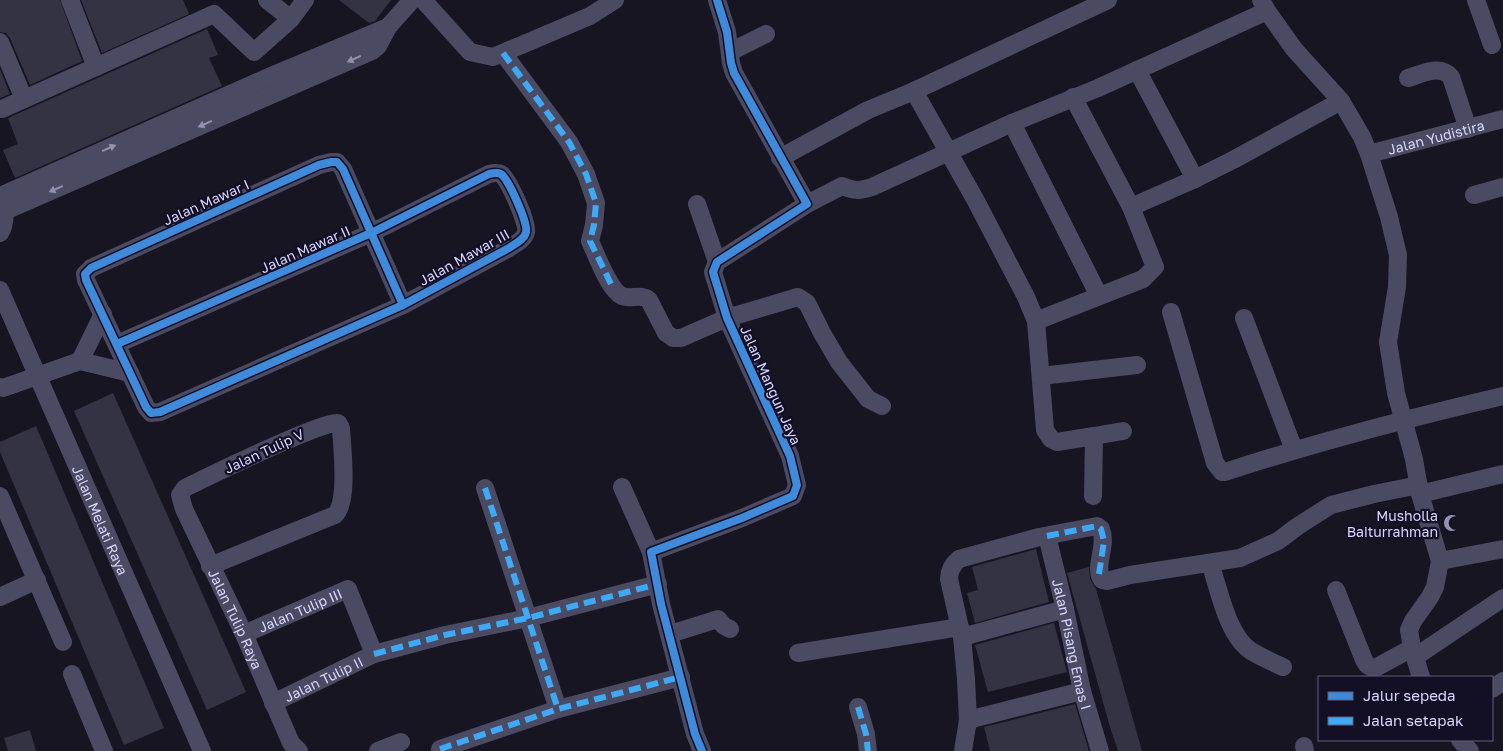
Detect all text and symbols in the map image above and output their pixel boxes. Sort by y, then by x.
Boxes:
one-way arrow [347,55,361,63]
street label: Jalan Yudistira [1386,116,1486,157]
one-way arrow [198,120,212,128]
one-way arrow [102,143,116,151]
street label: Jalan Mawar I [160,175,252,229]
one-way arrow [49,185,63,193]
street label: Jalan Mawar II [257,222,353,276]
street label: Jalan Mawar III [416,225,512,289]
street label: Jalan Mangun Jaya [737,323,805,447]
street label: Jalan Tulip V [222,425,307,477]
street label: Jalan Melati Raya [69,462,132,577]
place label: Musholla Baiturrahman [1347,507,1438,540]
mosque icon: Musholla Baiturrahman [1442,513,1462,533]
street label: Jalan Tulip Raya [205,566,267,672]
street label: Jalan Pisang Emas I [1049,577,1096,711]
street label: Jalan Tulip III [255,584,345,635]
street label: Jalan Tulip II [281,652,365,705]
legend [1318,676,1493,741]
text: Jalur sepeda [1363,686,1456,704]
text: Jalan setapak [1363,711,1464,729]

